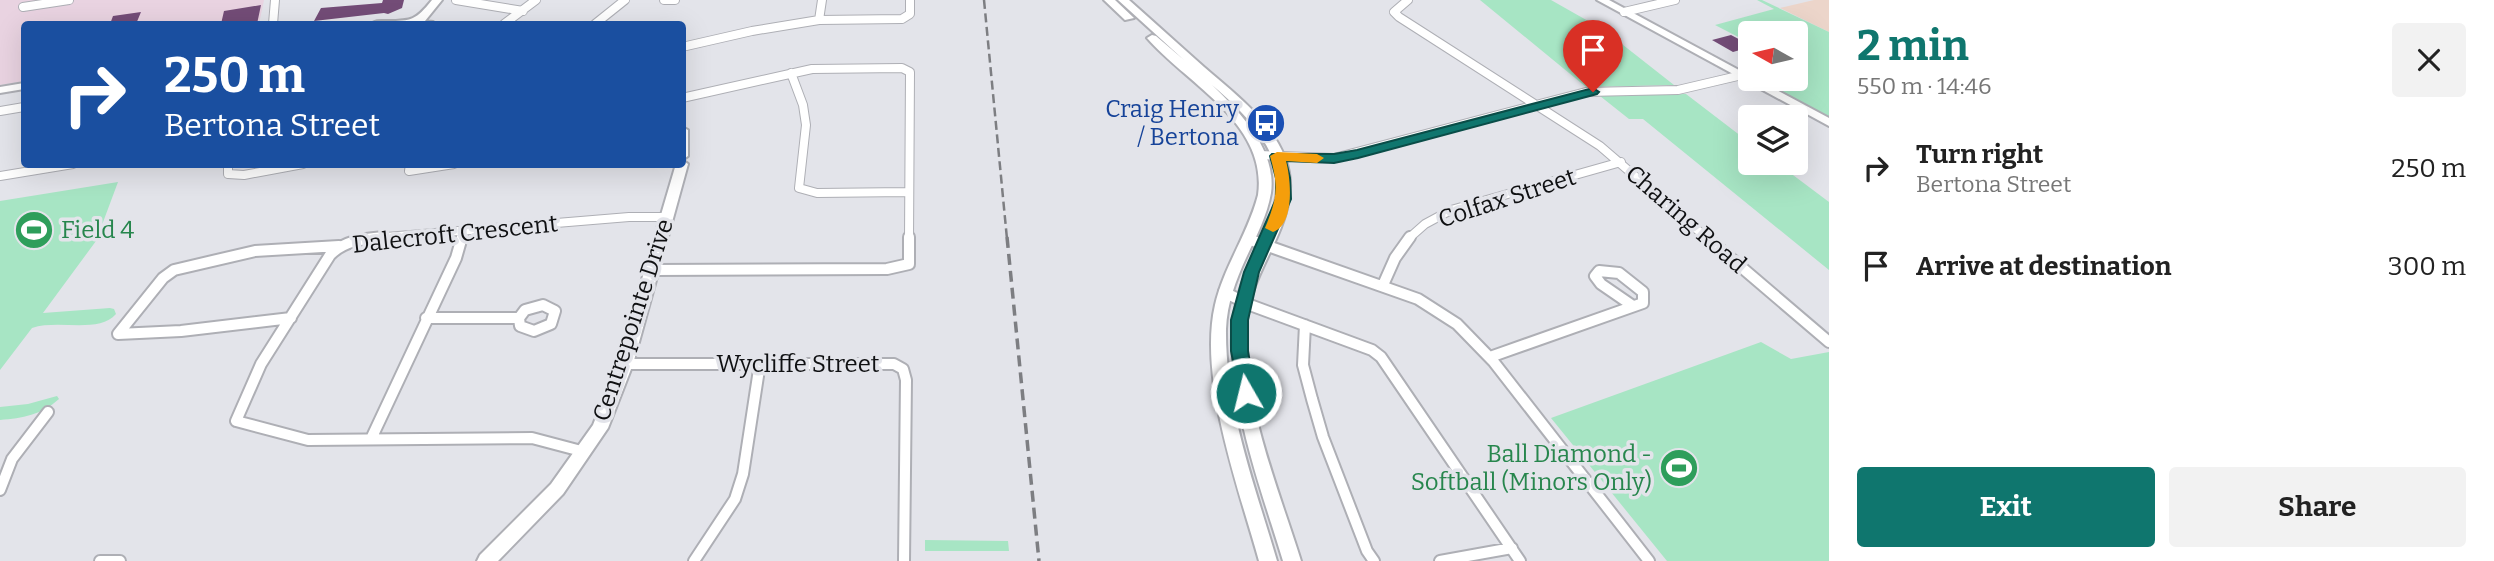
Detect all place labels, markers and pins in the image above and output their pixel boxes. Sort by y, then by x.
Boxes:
pin [1563,20,1623,92]
place label: Craig Henry / Bertona [1105,95,1239,151]
bus stop icon: Craig Henry / Bertona [1245,102,1287,144]
sports icon: Field 4 [13,209,55,251]
place label: Field 4 [61,216,134,244]
place label: Ball Diamond - Softball (Minors Only) [1411,440,1652,496]
sports icon: Ball Diamond - Softball (Minors Only) [1658,447,1700,489]

